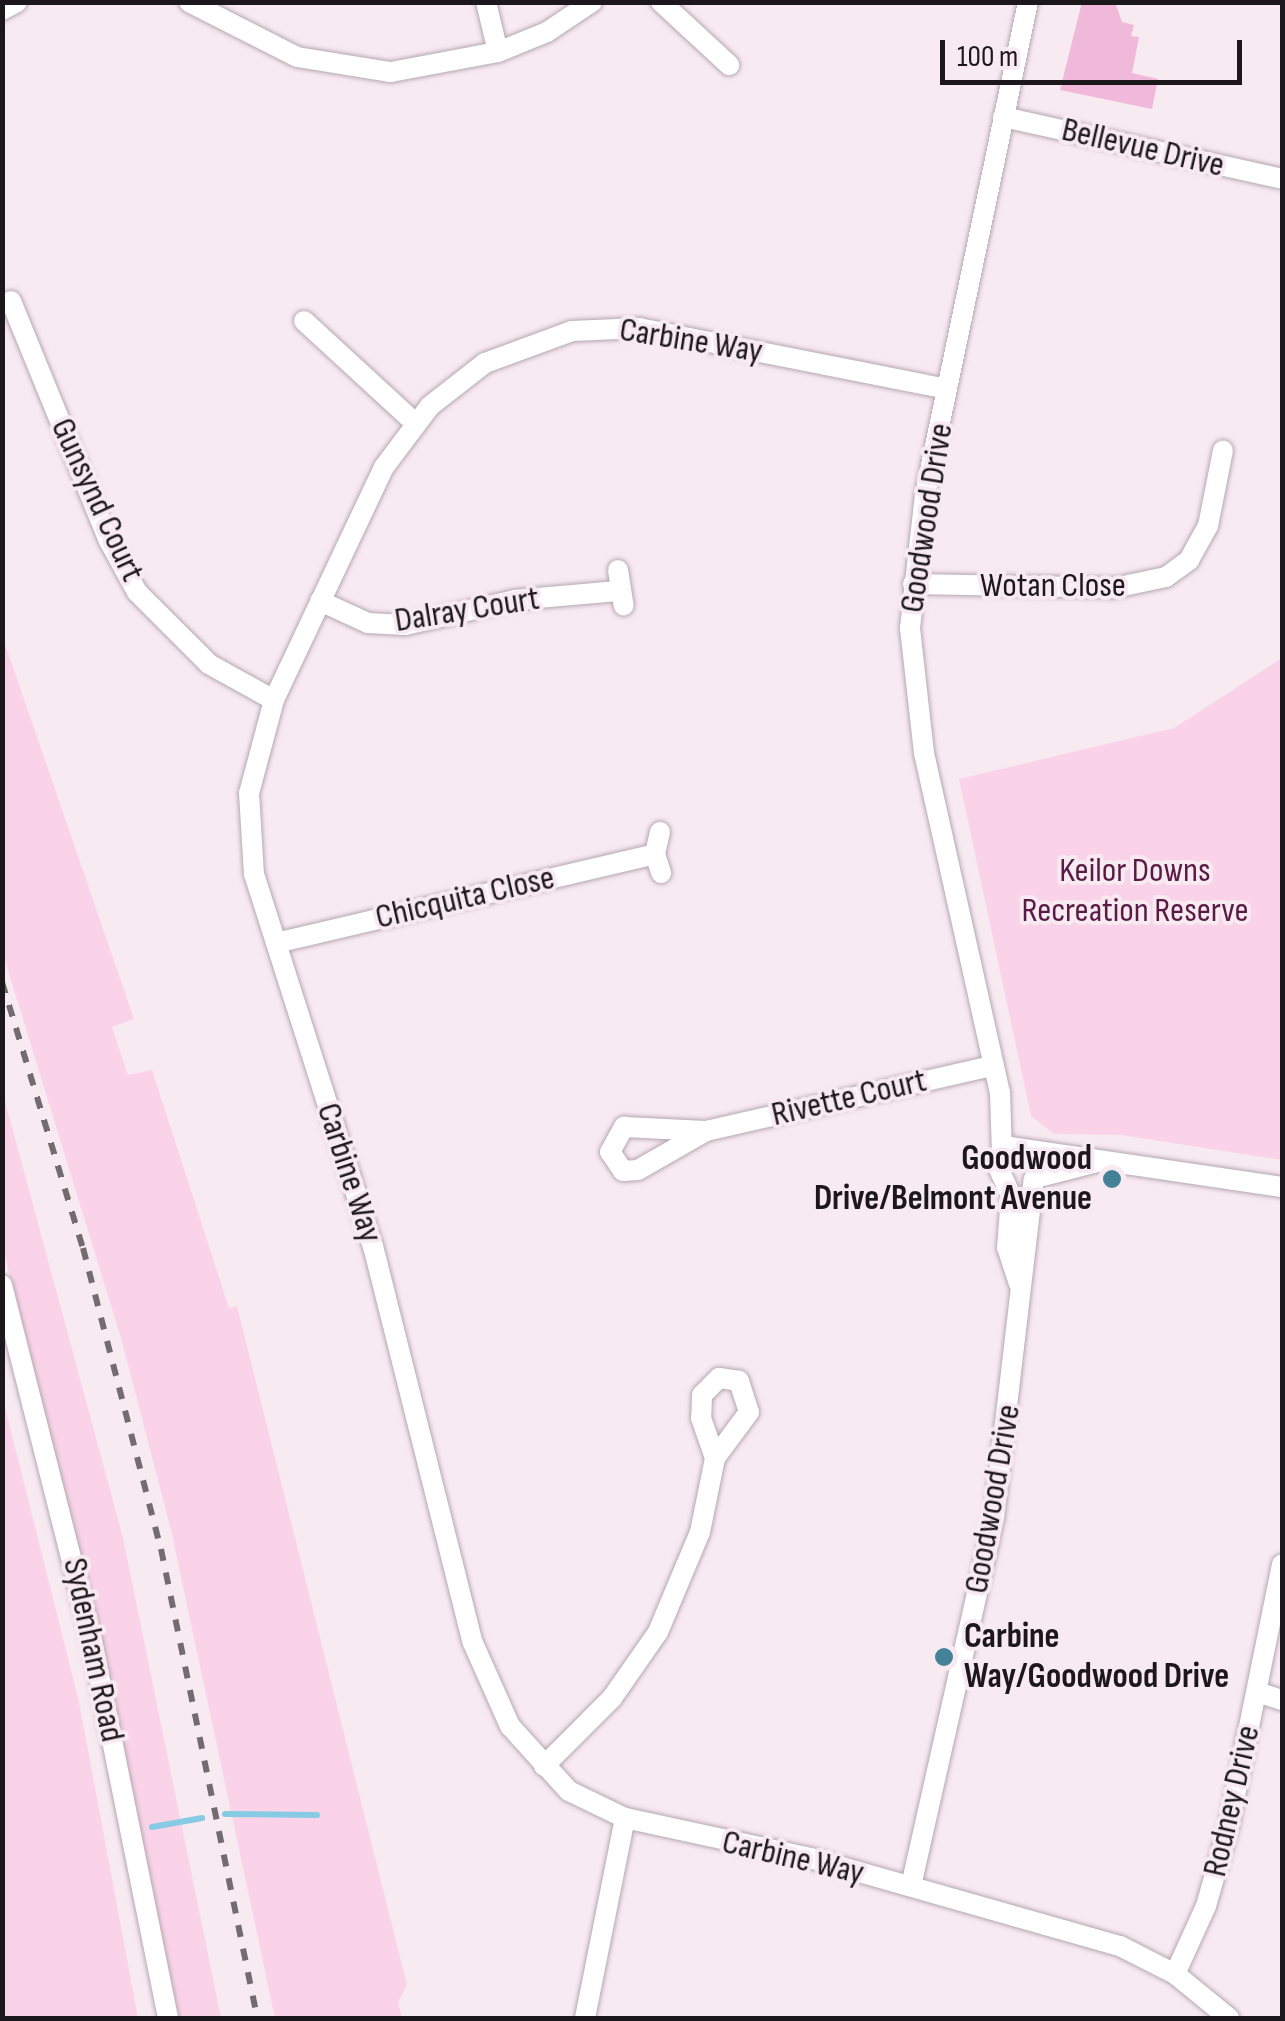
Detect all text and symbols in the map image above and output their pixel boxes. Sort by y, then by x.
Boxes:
scale bar [945,20,1248,82]
text: 100 m [957,39,1018,75]
street label: Bellevue Drive [1058,109,1228,187]
street label: Carbine Way [617,309,765,373]
street label: Gunsynd Court [41,412,153,588]
street label: Goodwood Drive [891,420,963,616]
street label: Wotan Close [980,565,1126,607]
street label: Dalray Court [392,578,542,642]
park label: Keilor Downs Recreation Reserve [1022,850,1248,932]
street label: Chicquita Close [372,857,558,939]
street label: Rivette Court [768,1060,930,1136]
street label: Carbine Way [307,1098,391,1248]
place label: Goodwood Drive/Belmont Avenue [814,1138,1092,1220]
marker: Goodwood Drive/Belmont Avenue [1101,1168,1123,1190]
street label: Goodwood Drive [956,1401,1030,1597]
street label: Sydenham Road [53,1554,133,1746]
place label: Carbine Way/Goodwood Drive [964,1616,1229,1698]
marker: Carbine Way/Goodwood Drive [933,1646,955,1668]
street label: Rodney Drive [1194,1721,1270,1881]
street label: Carbine Way [718,1821,868,1895]

